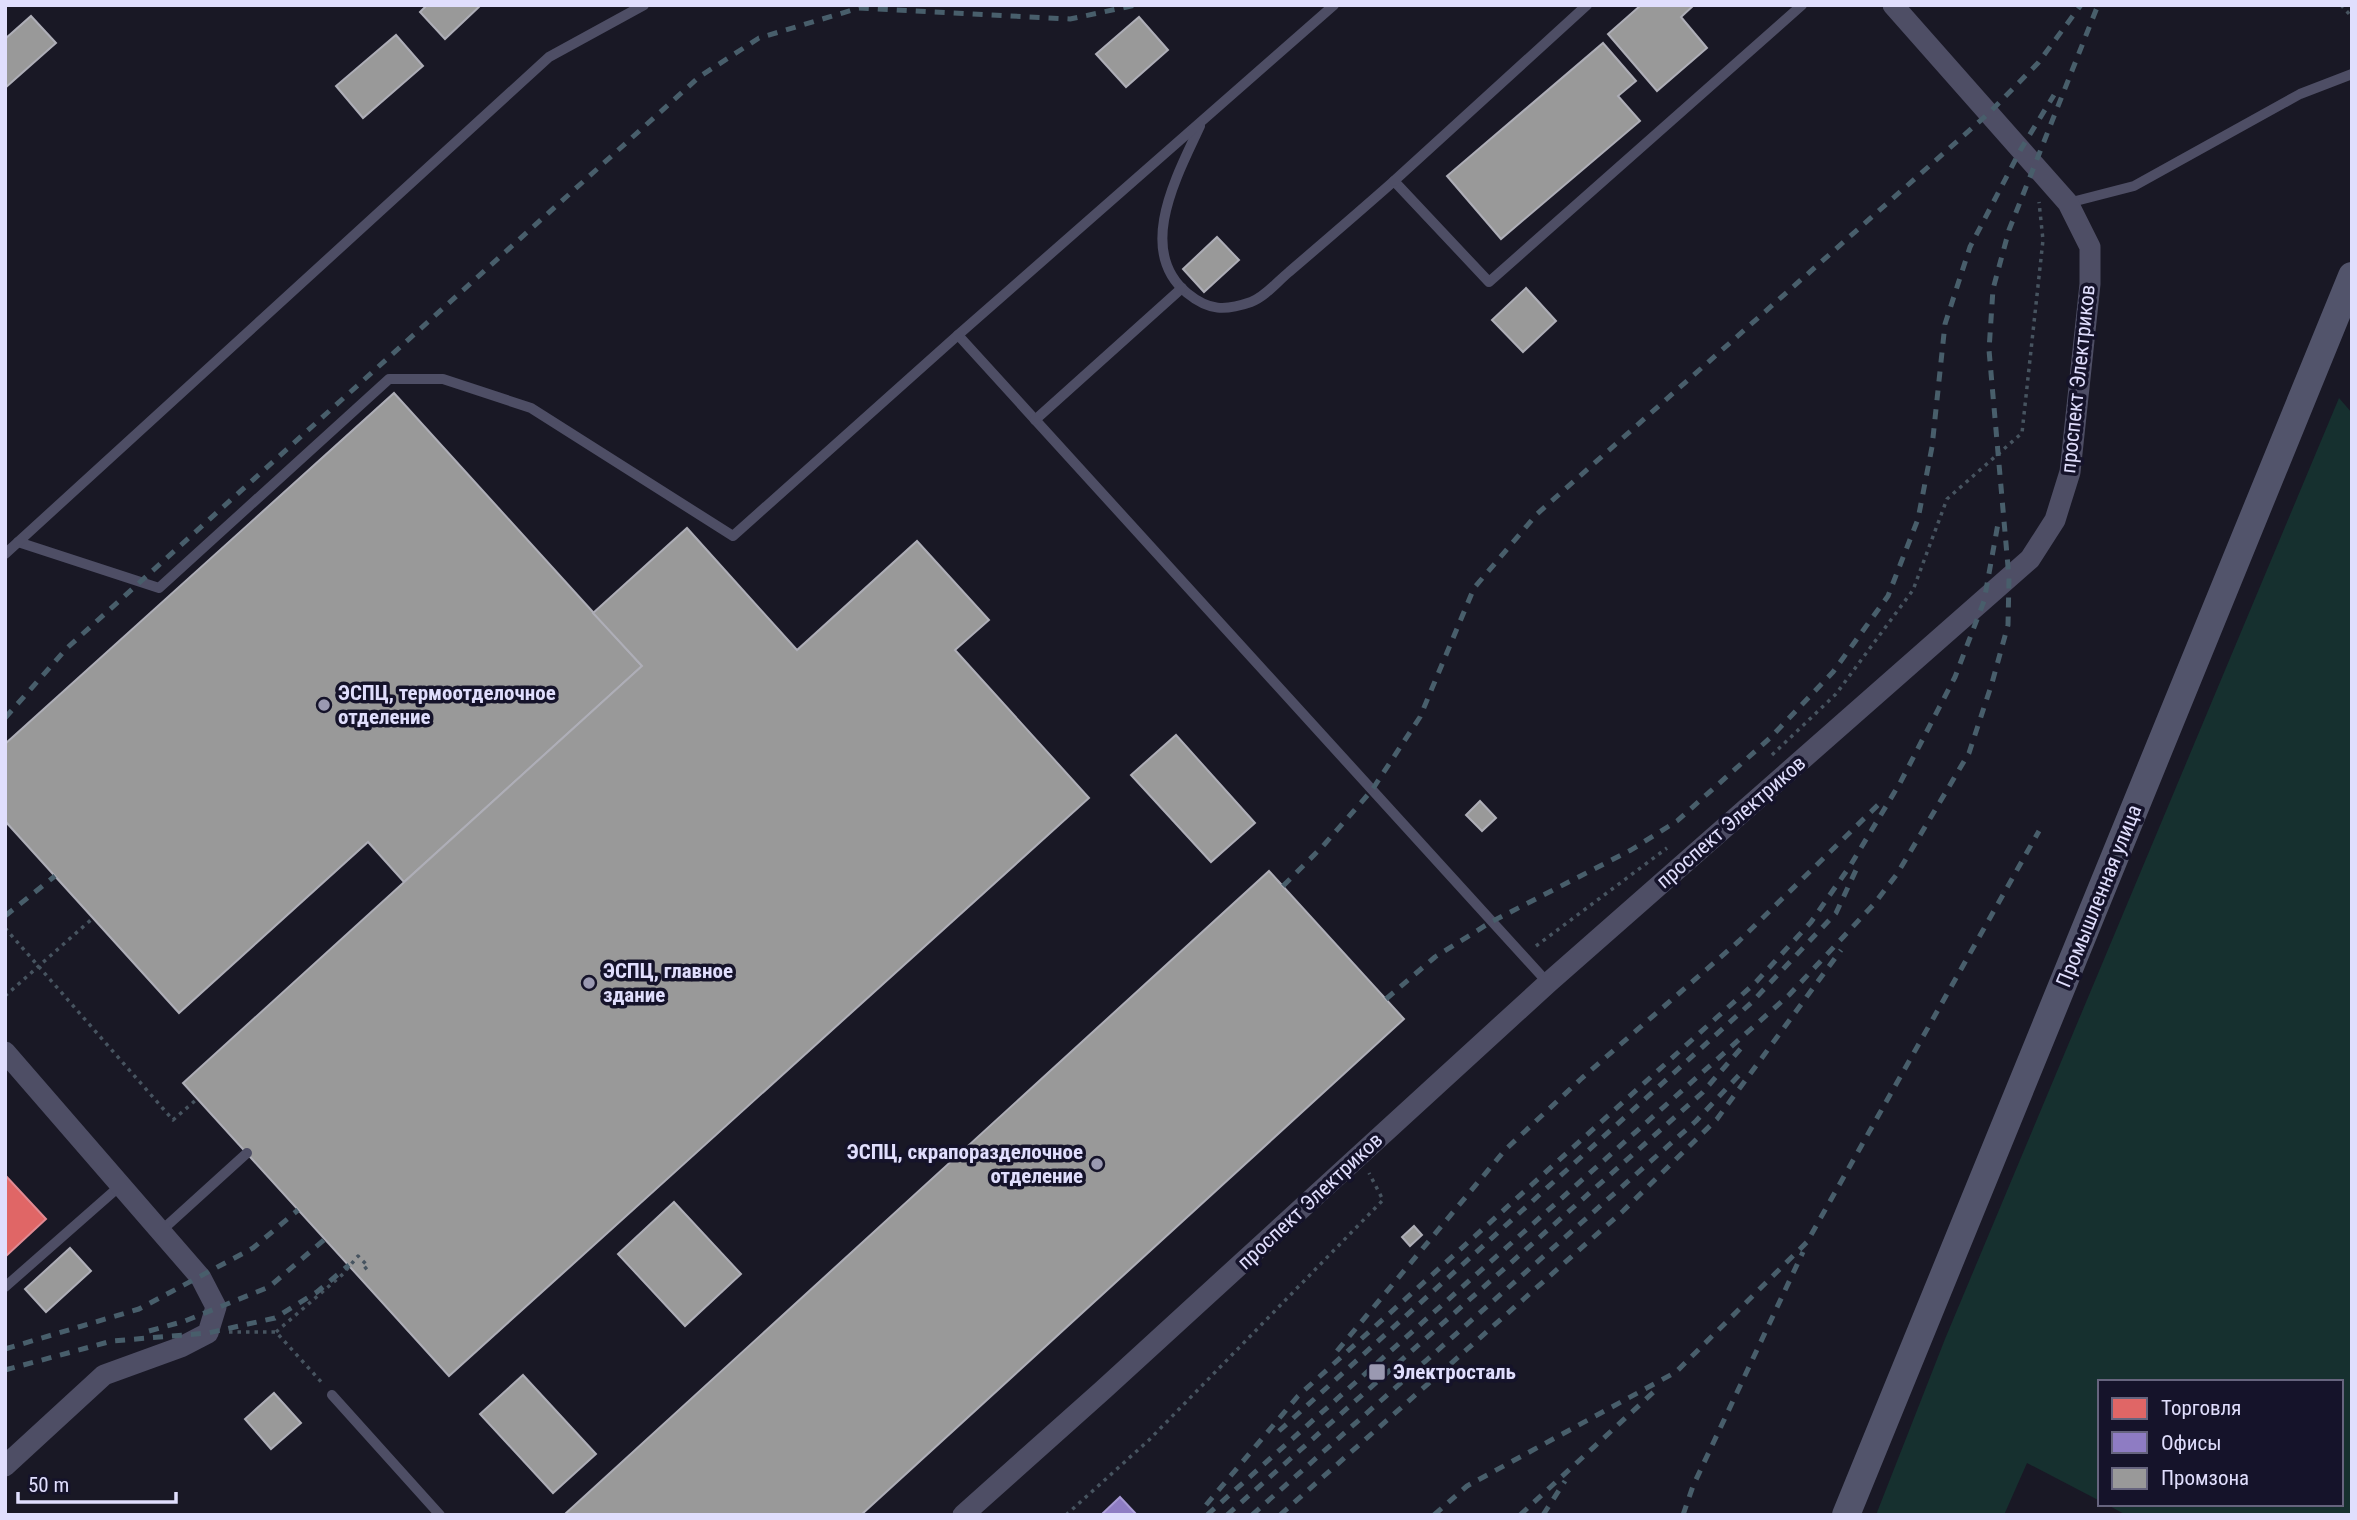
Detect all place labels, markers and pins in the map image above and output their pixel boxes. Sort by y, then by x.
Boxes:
place label: ЭСПЦ, термоотделочное отделение [338,681,556,729]
marker: ЭСПЦ, термоотделочное отделение [316,697,332,713]
place label: ЭСПЦ, главное здание [603,959,733,1007]
marker: ЭСПЦ, главное здание [581,975,597,991]
place label: ЭСПЦ, скрапоразделочное отделение [847,1140,1083,1188]
marker: ЭСПЦ, скрапоразделочное отделение [1089,1156,1105,1172]
place label: Электросталь [1393,1360,1516,1384]
marker: Электросталь [1367,1362,1387,1382]

